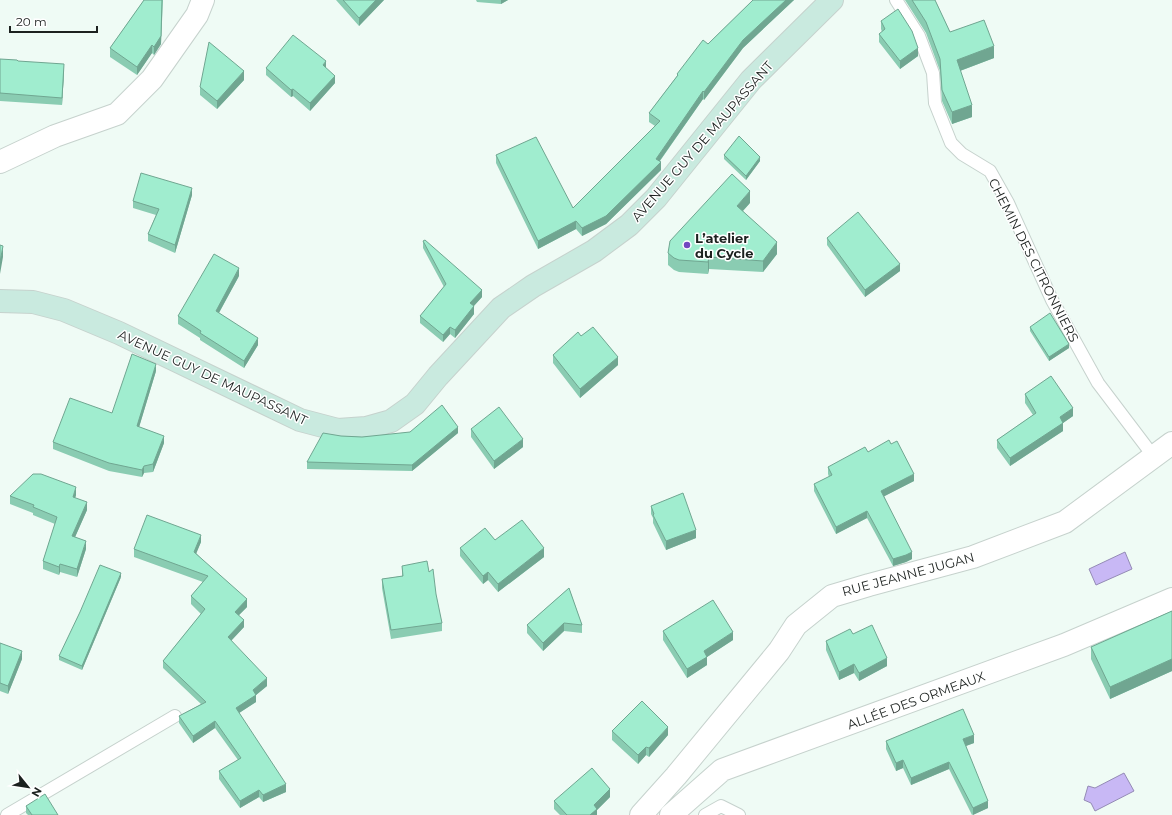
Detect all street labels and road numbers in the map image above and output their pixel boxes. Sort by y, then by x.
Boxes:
street label: AVENUE GUY DE MAUPASSANT [628,57,776,225]
street label: CHEMIN DES CITRONNIERS [986,175,1082,345]
street label: AVENUE GUY DE MAUPASSANT [116,326,311,428]
street label: RUE JEANNE JUGAN [840,549,976,599]
street label: ALLÉE DES ORMEAUX [845,667,988,732]

